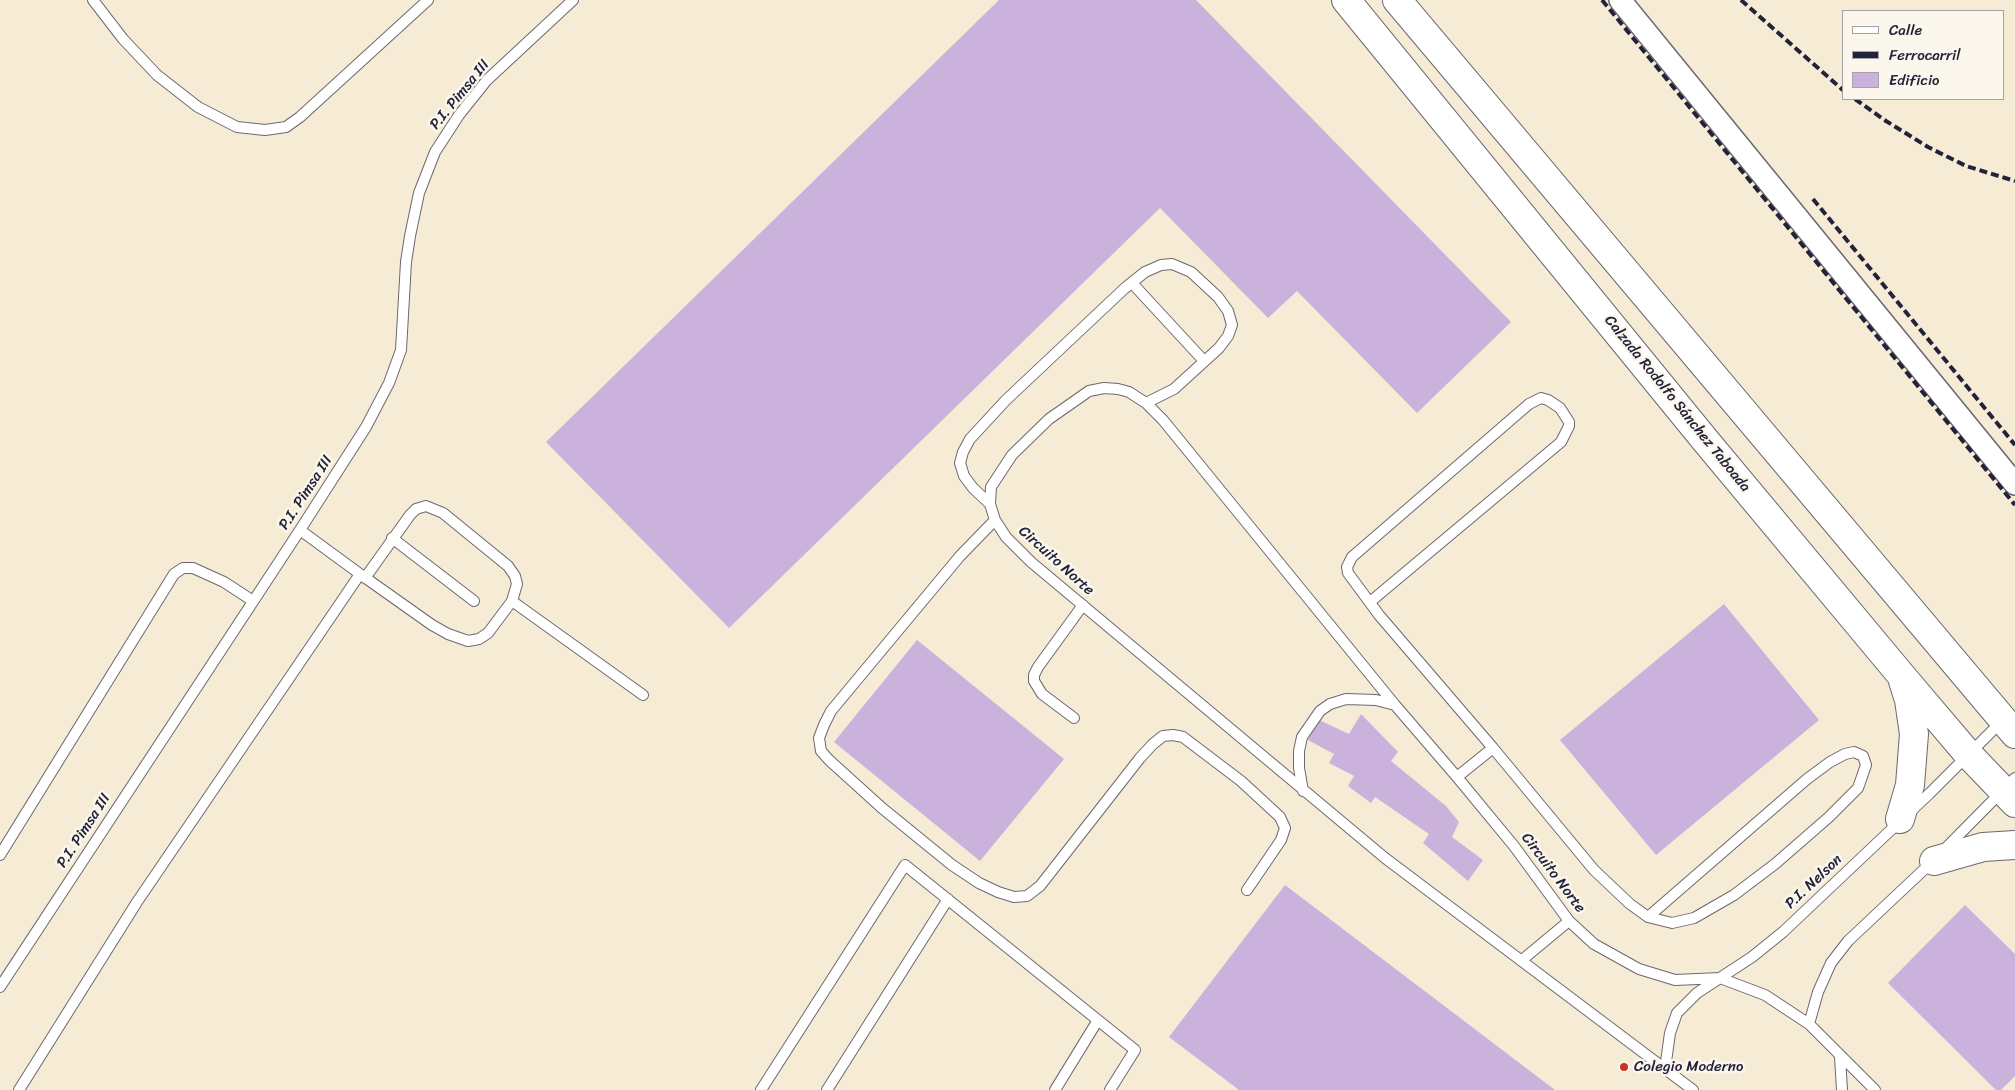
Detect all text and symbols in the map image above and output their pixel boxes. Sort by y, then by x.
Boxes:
legend [1842,10,2005,100]
text: Calle [1889,17,1922,43]
text: Ferrocarril [1889,42,1961,68]
street label: P.I. Pimsa III [426,56,494,134]
text: Edificio [1889,67,1940,93]
street label: Calzada Rodolfo Sánchez Taboada [1600,312,1754,496]
street label: P.I. Pimsa III [275,453,337,533]
street label: Circuito Norte [1015,522,1097,600]
street label: P.I. Pimsa III [53,791,115,871]
street label: Circuito Norte [1517,830,1589,916]
street label: P.I. Nelson [1782,851,1846,913]
place label: Colegio Moderno [1634,1058,1743,1076]
marker: Colegio Moderno [1618,1061,1630,1073]

